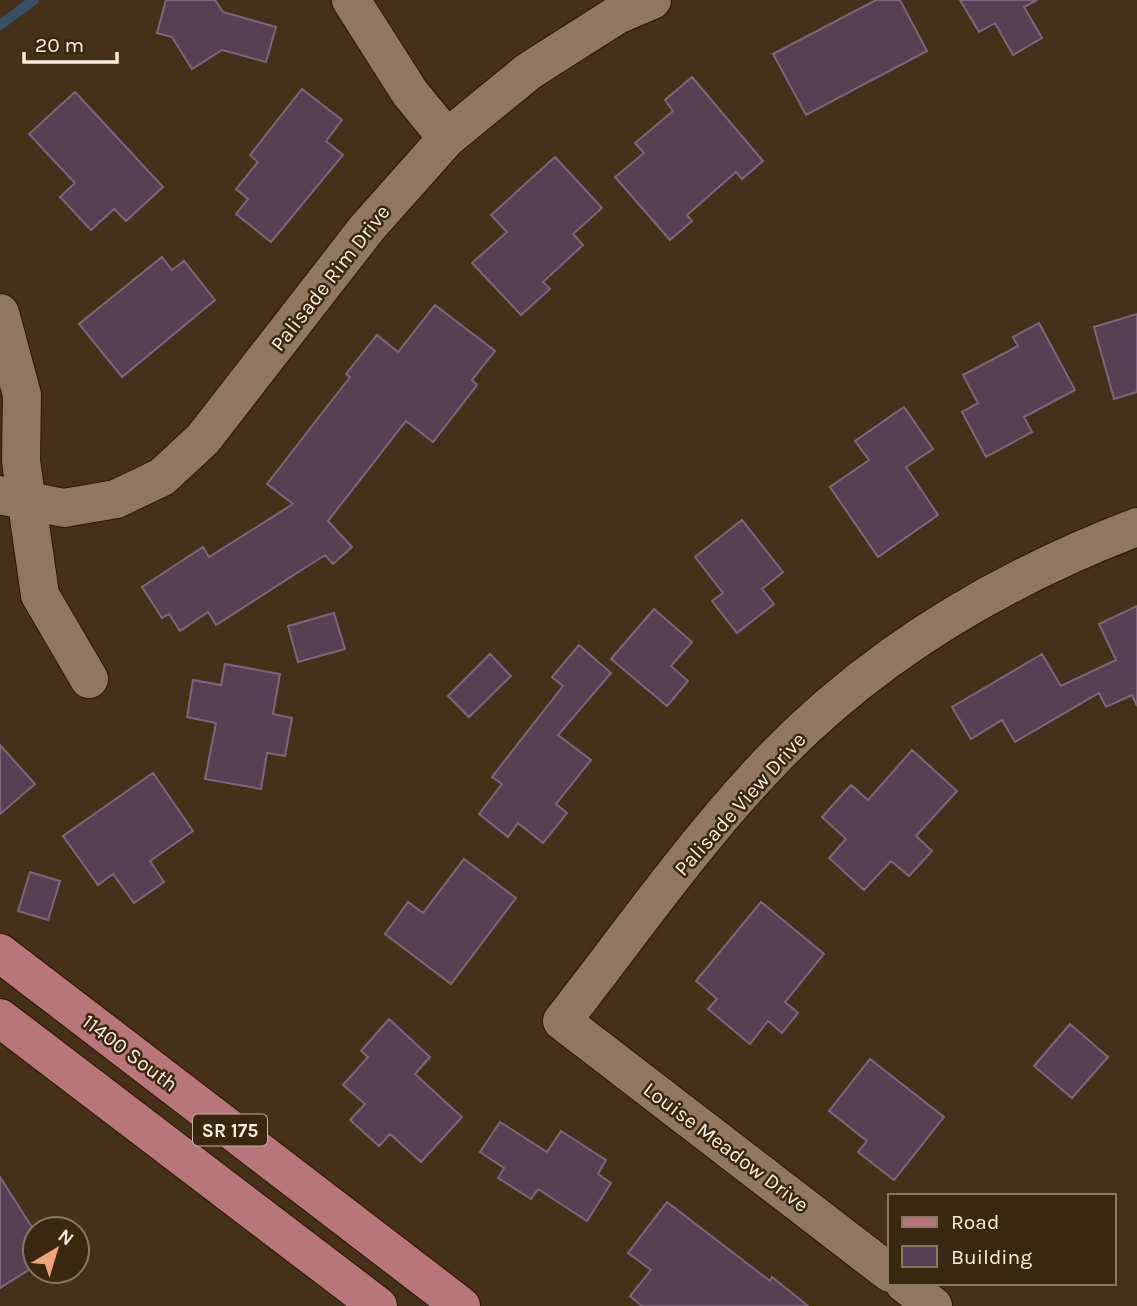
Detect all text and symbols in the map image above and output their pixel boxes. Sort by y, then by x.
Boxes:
scale bar [24,21,117,65]
text: 20 m [35,33,84,57]
street label: Palisade Rim Drive [265,200,395,356]
street label: Palisade View Drive [669,728,811,880]
street label: 11400 South [78,1009,182,1097]
street label: Louise Meadow Drive [639,1077,813,1217]
road number: SR 175 [193,1114,267,1146]
legend [888,1194,1116,1285]
text: Road [951,1210,999,1234]
north arrow [21,1215,91,1285]
text: N [54,1225,78,1250]
text: Building [951,1245,1032,1269]

